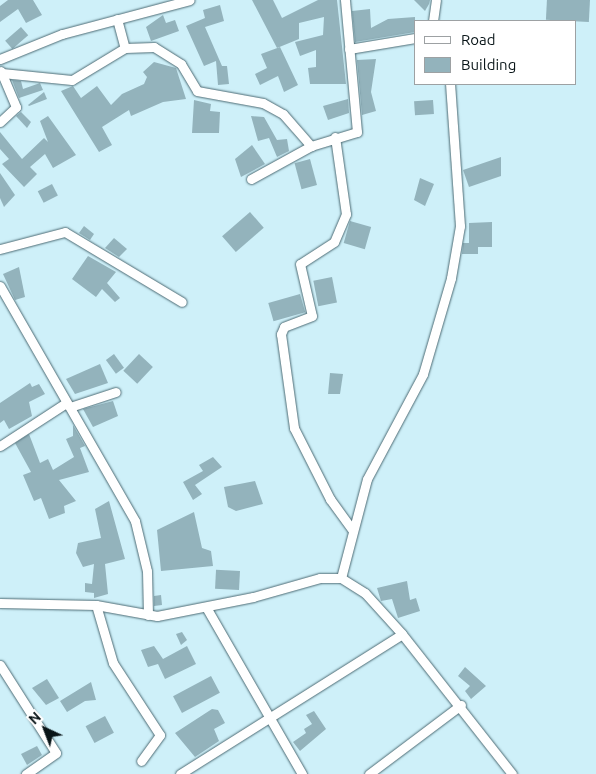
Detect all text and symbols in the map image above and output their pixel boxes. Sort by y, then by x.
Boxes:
legend [414,20,576,85]
text: Road [461,31,496,48]
text: Building [461,56,516,73]
north arrow [20,704,70,754]
text: N [25,709,44,727]

